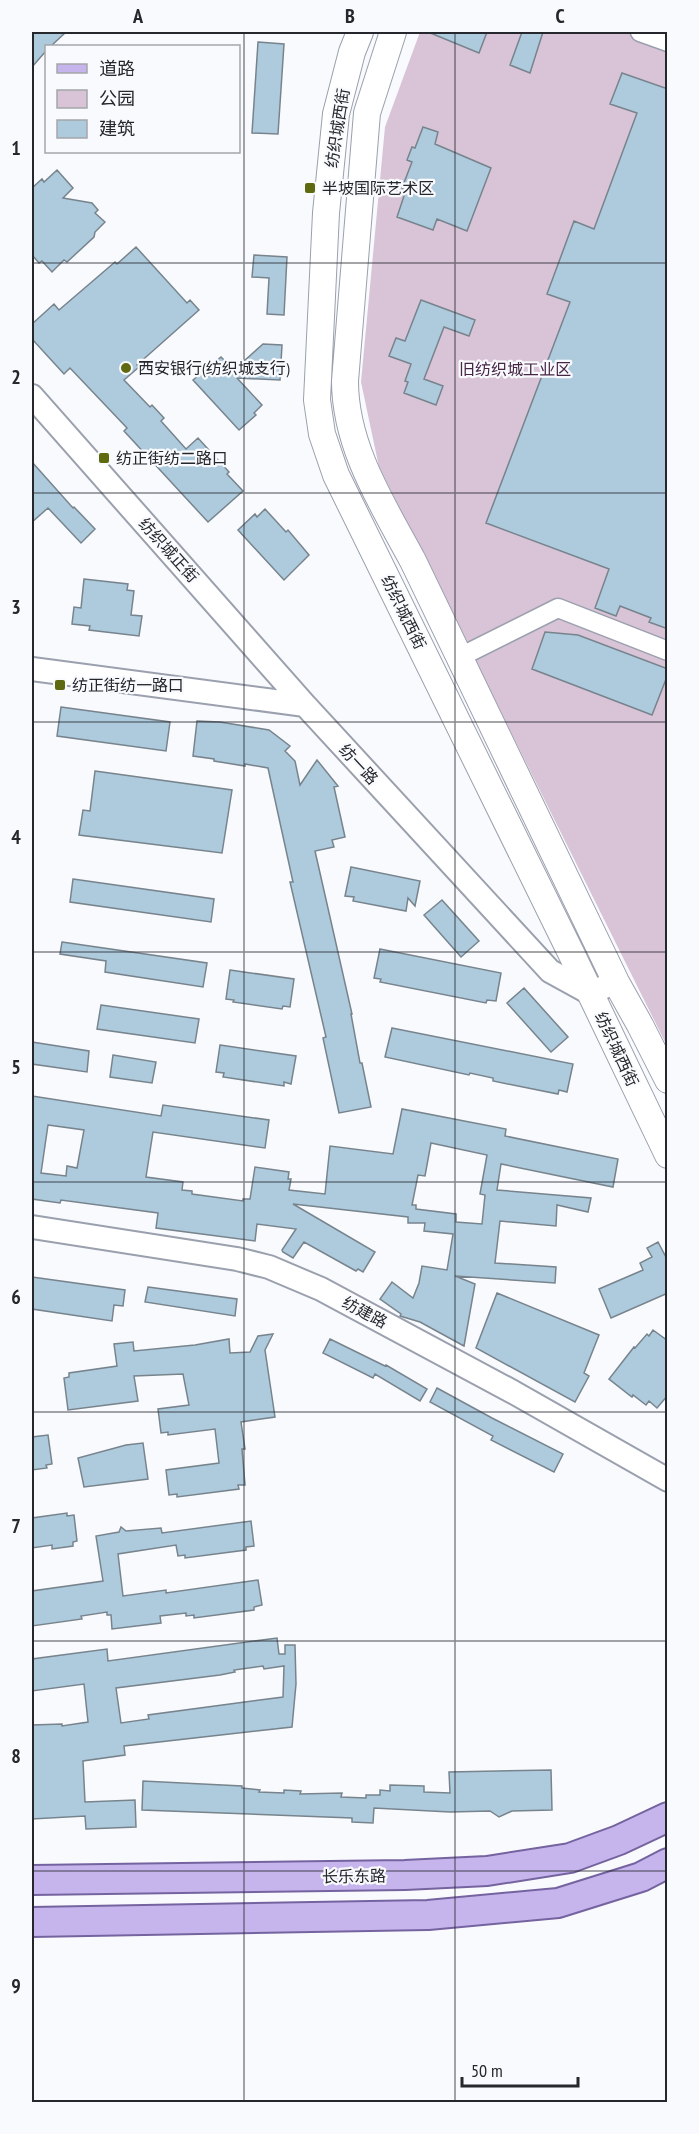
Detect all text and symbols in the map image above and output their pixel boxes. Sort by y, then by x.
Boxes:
text: A [132,3,144,29]
text: B [345,3,355,29]
text: C [555,3,565,29]
legend [45,45,240,153]
text: 道路 [99,57,135,80]
text: 公园 [99,87,135,110]
street label: 纺织城西街 [321,87,353,169]
text: 建筑 [99,117,135,140]
text: 1 [11,135,21,161]
place label: 半坡国际艺术区 [322,178,434,198]
marker: 半坡国际艺术区 [303,181,317,195]
place label: 西安银行(纺织城支行) [138,358,290,378]
park label: 旧纺织城工业区 [459,359,571,379]
marker: 西安银行(纺织城支行) [119,361,133,375]
text: 2 [11,364,21,390]
place label: 纺正街纺二路口 [116,448,228,468]
marker: 纺正街纺二路口 [97,451,111,465]
street label: 纺织城正街 [135,514,203,586]
street label: 纺织城西街 [377,572,431,652]
text: 3 [11,594,21,620]
place label: 纺正街纺一路口 [72,675,184,695]
marker: 纺正街纺一路口 [53,678,67,692]
street label: 纺一路 [335,740,383,788]
text: 4 [11,824,21,850]
street label: 纺织城西街 [591,1009,643,1089]
text: 5 [11,1054,21,1080]
text: 6 [11,1284,21,1310]
street label: 纺建路 [339,1292,391,1332]
text: 7 [11,1513,21,1539]
text: 8 [11,1743,21,1769]
street label: 长乐东路 [322,1865,386,1887]
text: 9 [11,1973,21,1999]
scale bar [462,2050,578,2088]
text: 50 m [471,2059,503,2082]

